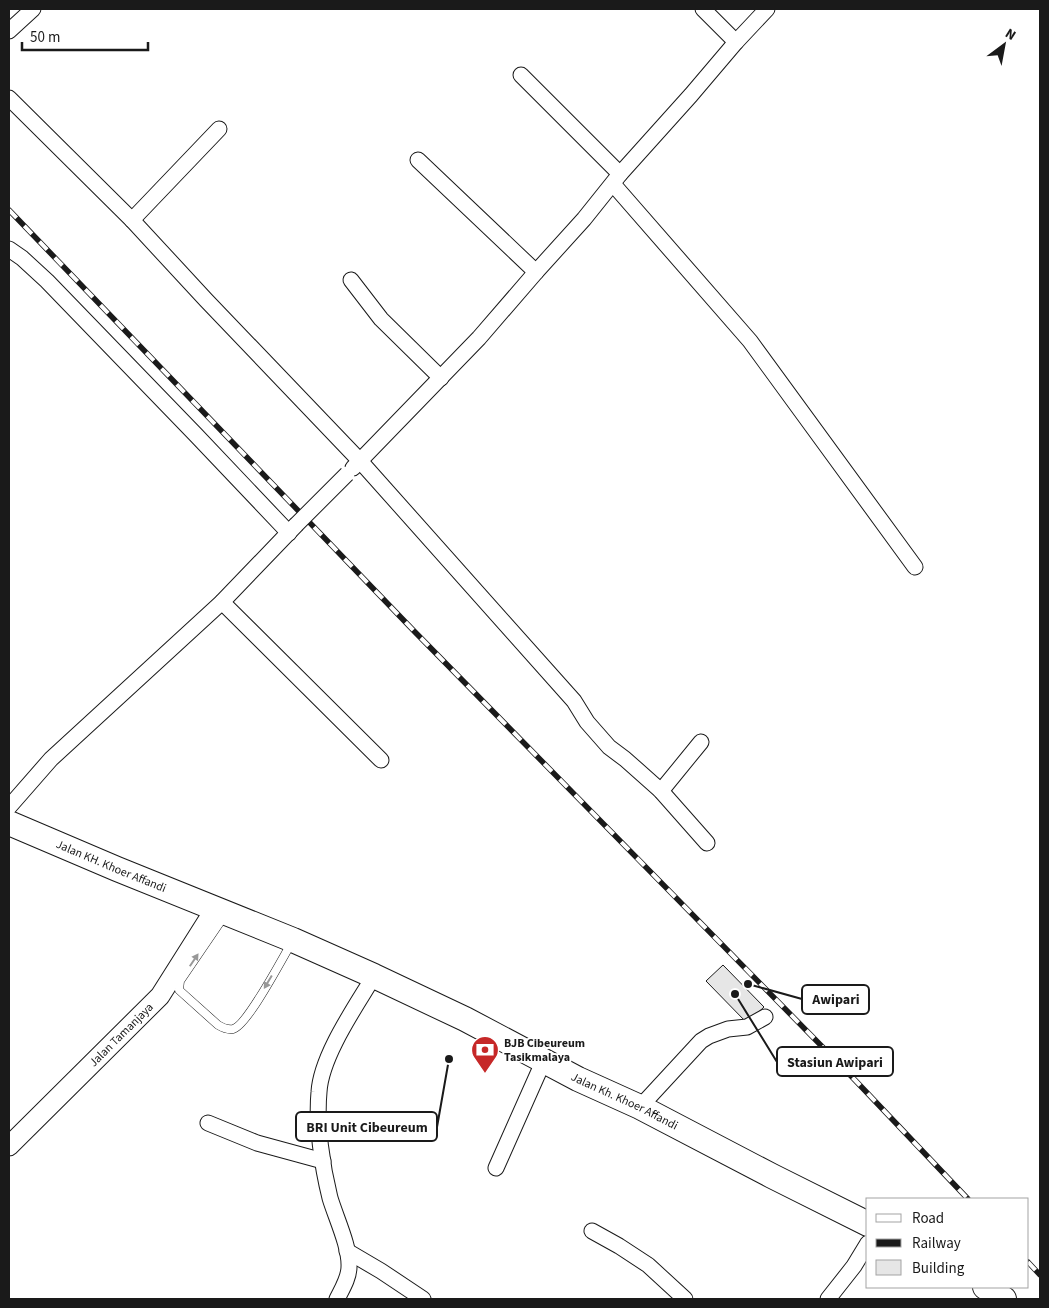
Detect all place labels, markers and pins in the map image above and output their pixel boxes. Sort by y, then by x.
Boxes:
callout: Awipari [802,985,869,1014]
bank icon: BJB Cibeureum Tasikmalaya [470,1035,500,1074]
place label: BJB Cibeureum Tasikmalaya [504,1035,585,1066]
callout: Stasiun Awipari [777,1047,893,1076]
callout: BRI Unit Cibeureum [296,1112,437,1141]

